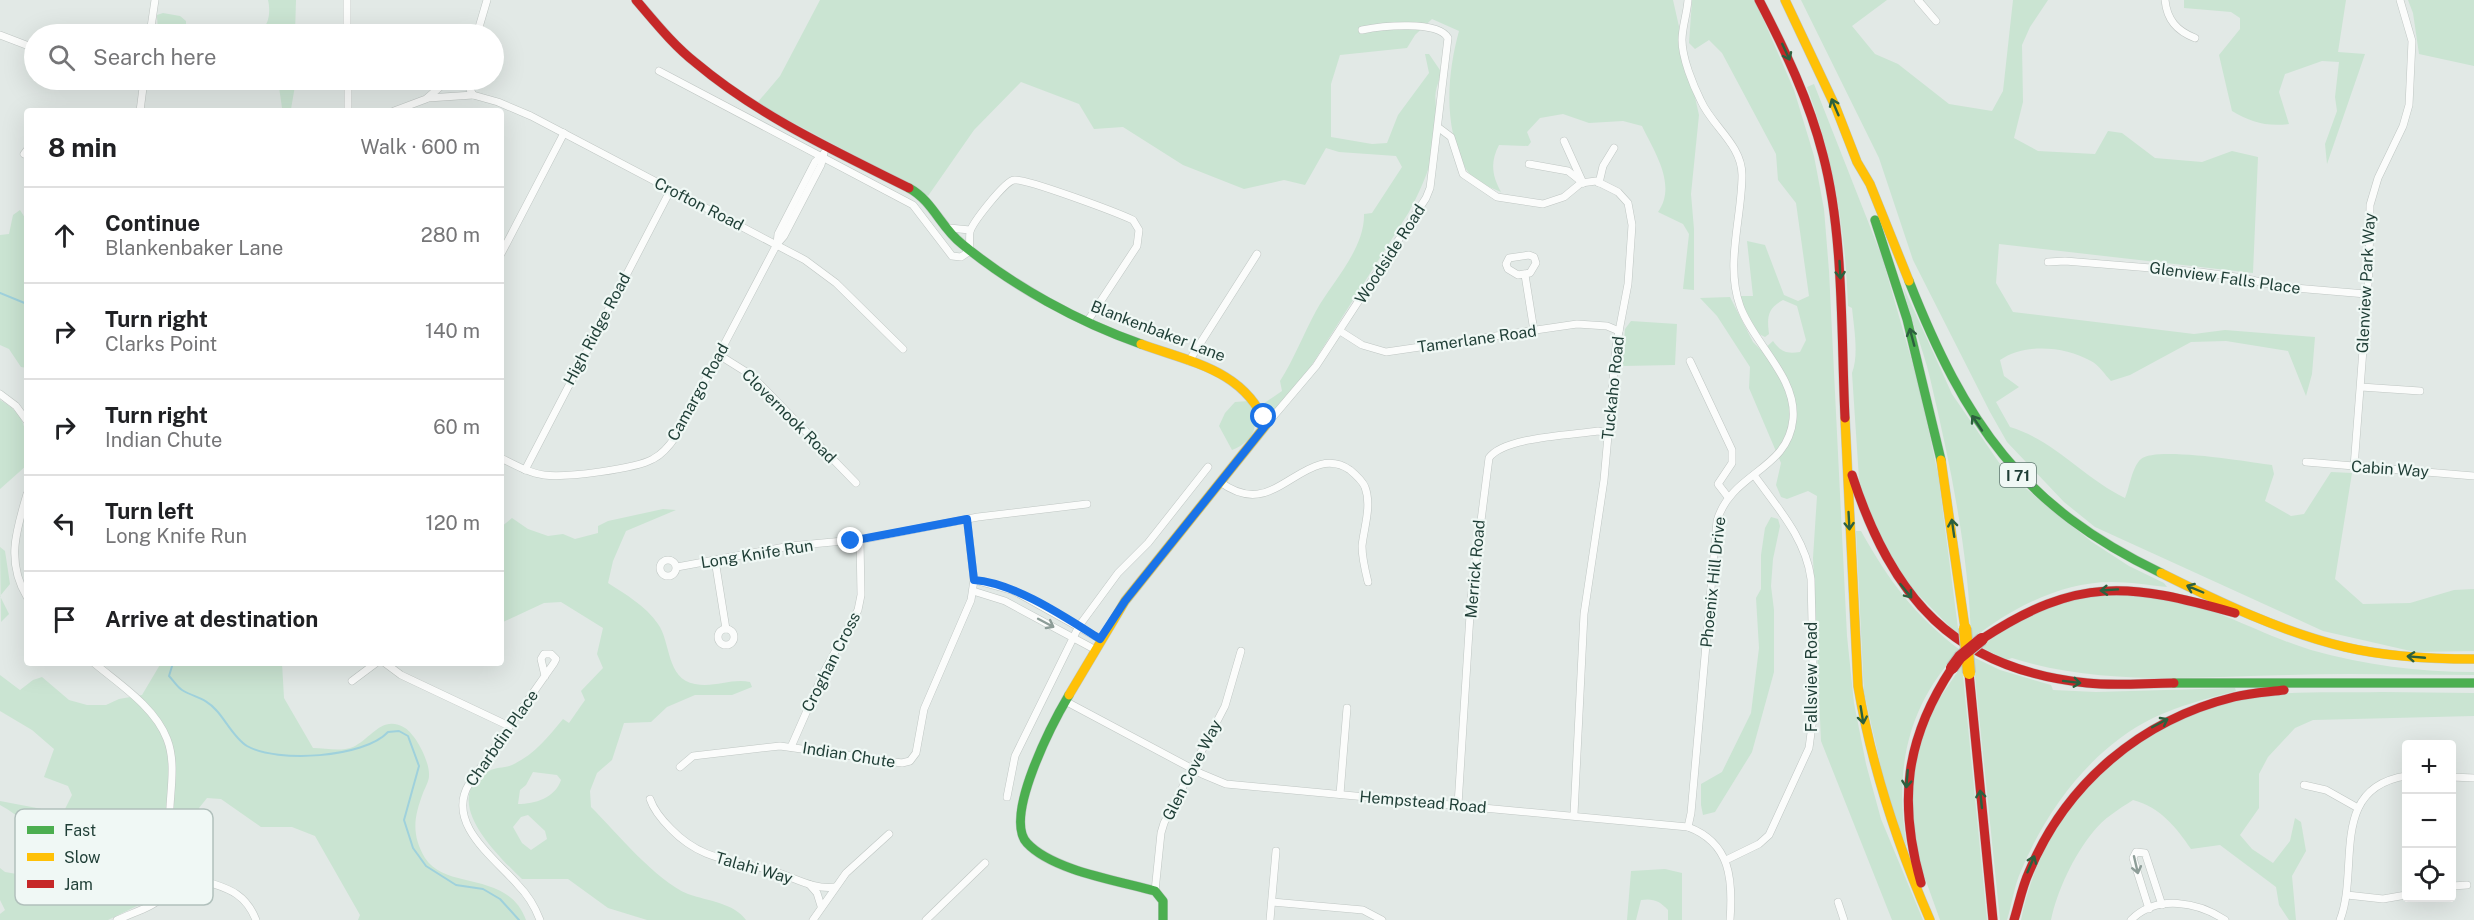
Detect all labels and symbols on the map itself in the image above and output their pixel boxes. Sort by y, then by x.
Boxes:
one-way arrow [1781,42,1793,60]
one-way arrow [1829,99,1840,117]
street label: Crofton Road [651,173,747,235]
street label: Woodside Road [1351,201,1429,307]
street label: Glenview Park Way [2353,212,2379,354]
street label: Glenview Falls Place [2148,258,2302,298]
one-way arrow [1834,259,1845,279]
street label: High Ridge Road [560,270,634,388]
street label: Blankenbaker Lane [1088,297,1228,365]
street label: Tamerlane Road [1416,321,1538,357]
one-way arrow [1906,328,1918,347]
street label: Tuckaho Road [1598,335,1628,441]
street label: Camargo Road [663,340,733,444]
street label: Clovernook Road [738,365,840,467]
route start [1250,403,1276,429]
one-way arrow [1970,415,1982,432]
street label: Cabin Way [2351,457,2430,481]
road number: I 71 [2000,463,2036,487]
one-way arrow [1844,510,1855,530]
street label: Phoenix Hill Drive [1697,516,1729,648]
street label: Merrick Road [1461,519,1489,619]
one-way arrow [1947,519,1958,538]
route end [837,527,863,553]
street label: Long Knife Run [699,536,815,572]
one-way arrow [1899,583,1912,599]
one-way arrow [2187,583,2205,594]
one-way arrow [2100,585,2120,596]
street label: Croghan Cross [798,609,864,715]
one-way arrow [1036,618,1054,629]
street label: Fallsview Road [1802,622,1821,732]
one-way arrow [2406,651,2426,662]
one-way arrow [2062,676,2082,687]
street label: Charbdin Place [462,686,542,790]
one-way arrow [1857,705,1868,724]
street label: Glen Cove Way [1158,716,1226,823]
one-way arrow [2151,717,2169,729]
street label: Indian Chute [801,738,897,772]
one-way arrow [1901,769,1912,789]
street label: Hempstead Road [1359,787,1487,817]
one-way arrow [1975,790,1986,810]
legend [15,809,213,905]
text: Fast [64,821,96,840]
text: Slow [64,848,101,867]
street label: Talahi Way [713,848,795,888]
one-way arrow [2131,855,2142,875]
one-way arrow [2026,856,2037,874]
text: Jam [64,875,93,894]

